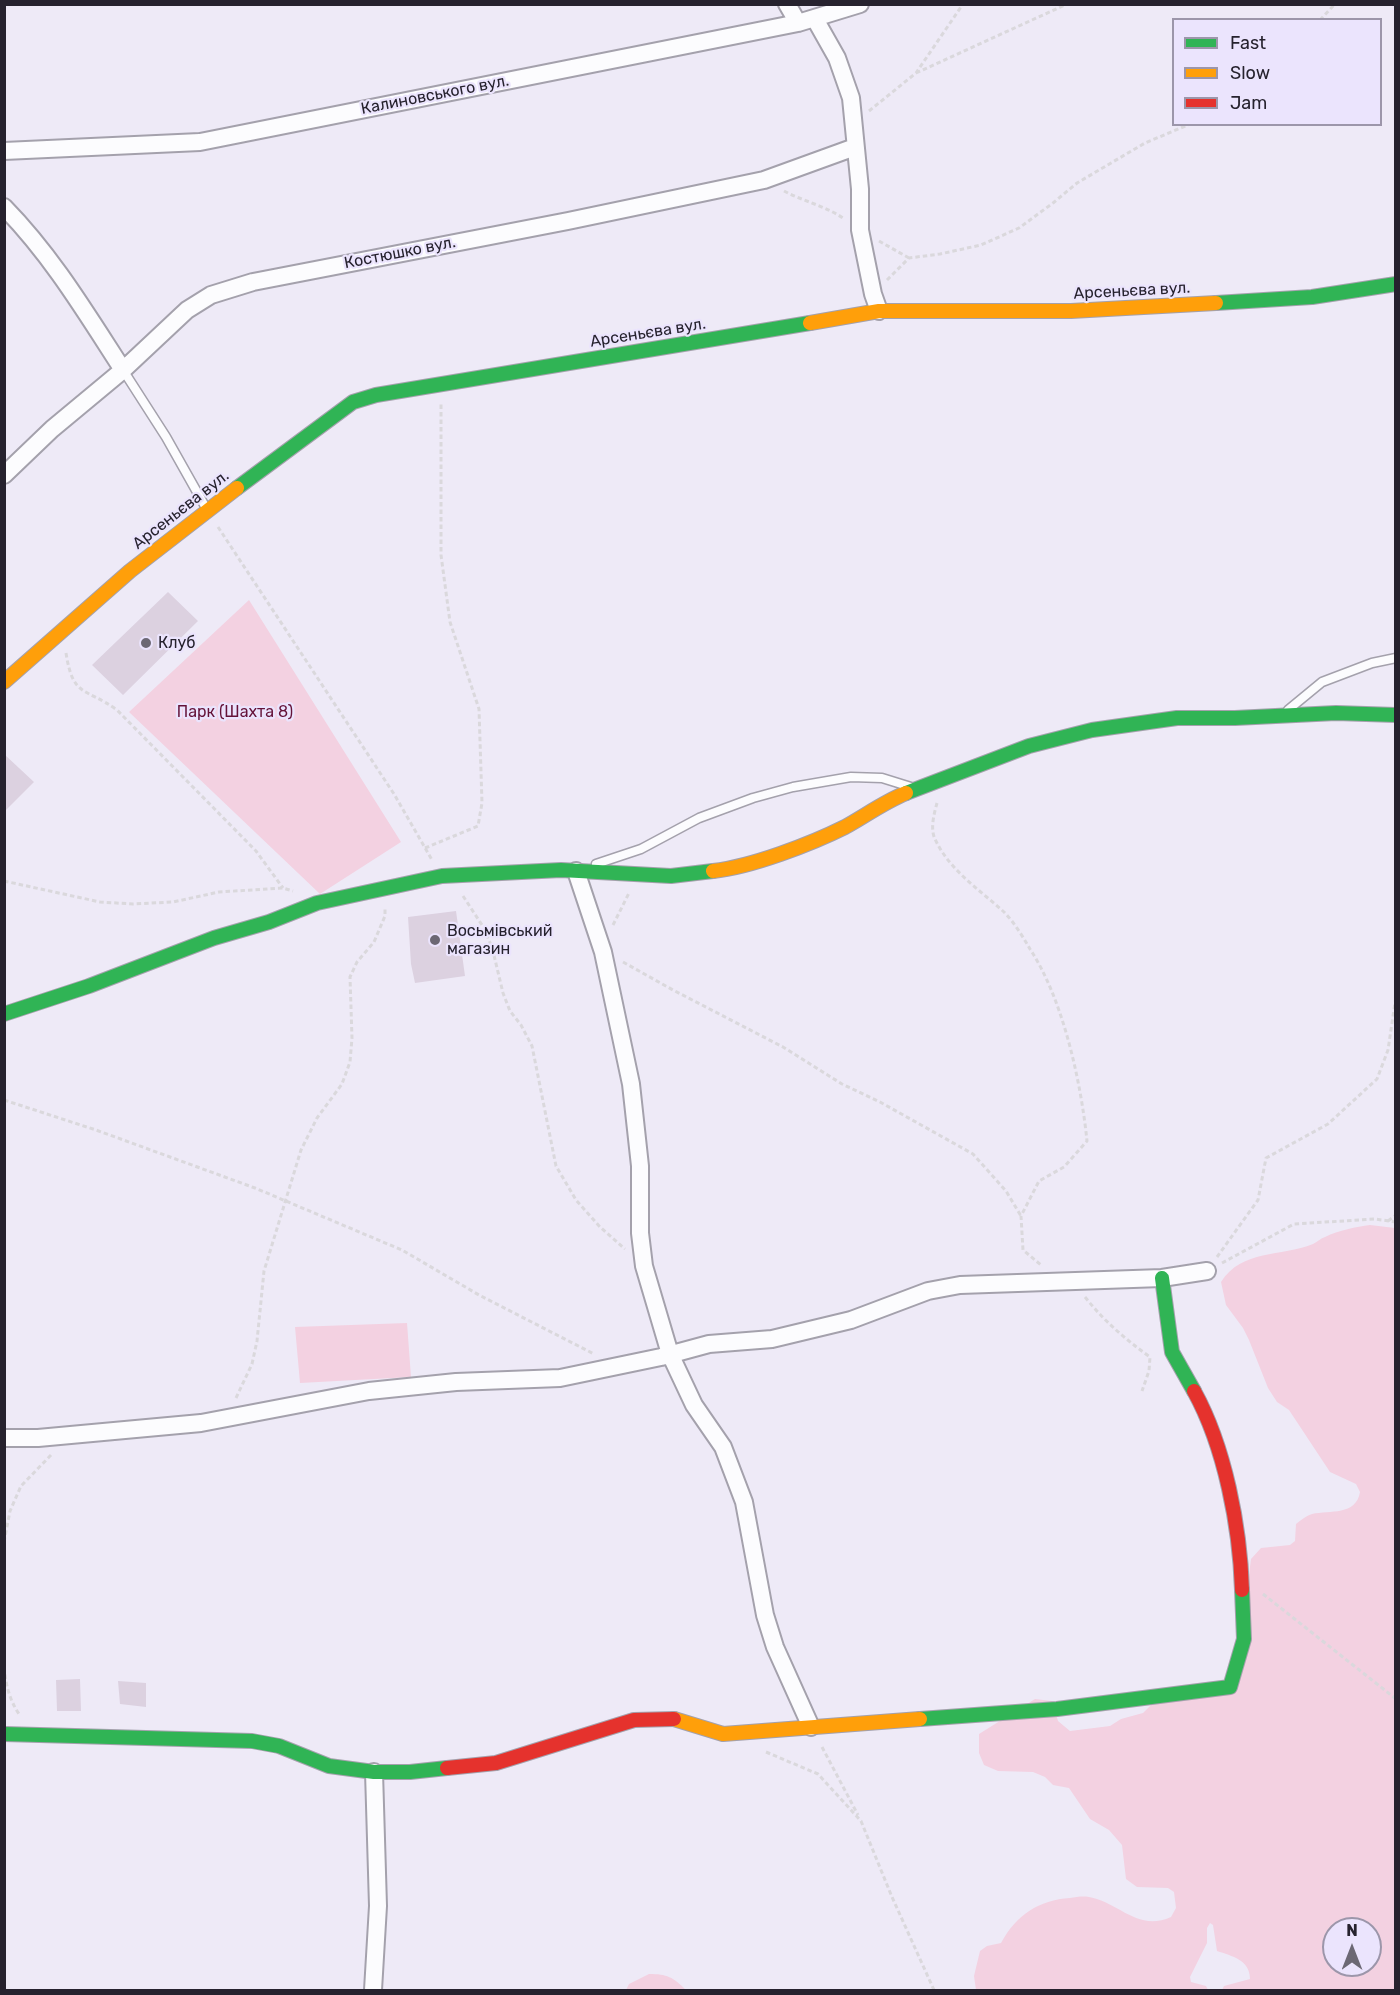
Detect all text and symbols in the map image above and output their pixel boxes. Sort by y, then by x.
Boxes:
legend [1172,18,1382,126]
text: Fast [1230,32,1266,54]
text: Slow [1230,62,1270,84]
street label: Калиновського вул. [359,71,511,119]
text: Jam [1230,92,1267,114]
street label: Костюшко вул. [343,233,457,273]
street label: Арсеньєва вул. [1073,278,1191,304]
street label: Арсеньєва вул. [589,314,707,352]
street label: Арсеньєва вул. [129,466,233,554]
place label: Клуб [158,633,196,653]
marker: Клуб [139,636,153,650]
park label: Парк (Шахта 8) [177,702,293,722]
place label: Восьмівський магазин [447,921,552,959]
marker: Восьмівський магазин [428,933,442,947]
north arrow [1322,1917,1382,1977]
text: N [1346,1921,1358,1940]

